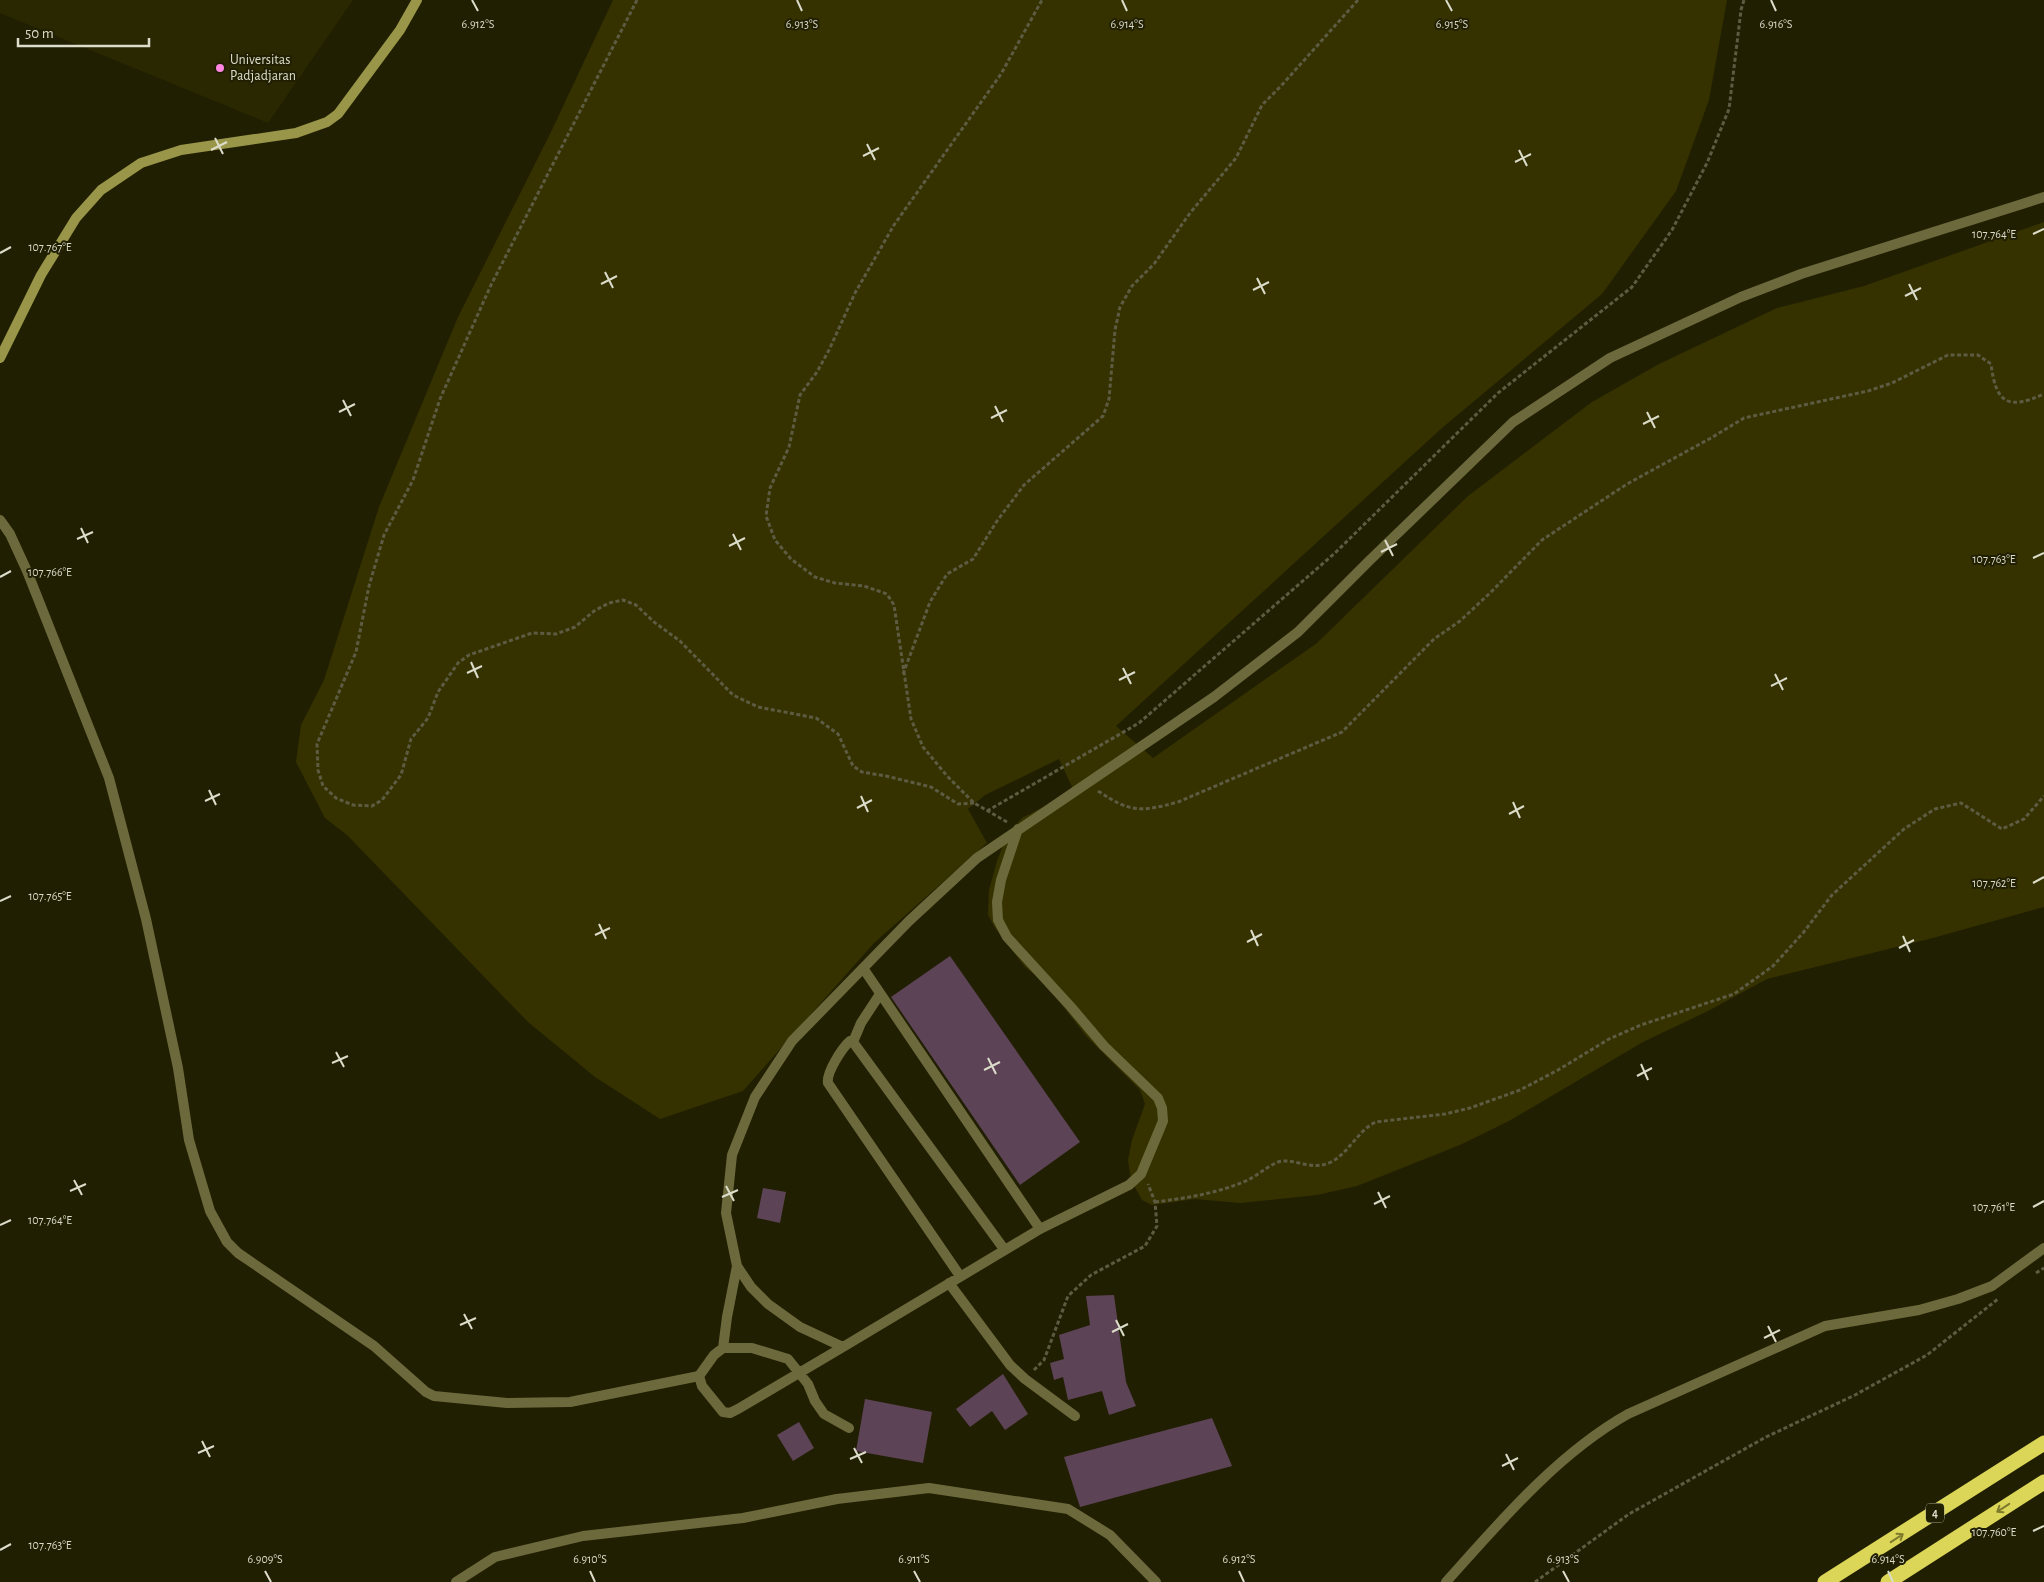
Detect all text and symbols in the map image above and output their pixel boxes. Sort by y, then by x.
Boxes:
scale bar [18,15,149,47]
text: 6.912°S [462,18,495,30]
text: 6.913°S [786,18,818,30]
text: 6.914°S [1110,18,1144,30]
text: 6.915°S [1436,18,1469,30]
text: 6.916°S [1760,18,1793,30]
text: 50 m [25,26,54,41]
place label: Universitas Padjadjaran [230,53,296,83]
marker: Universitas Padjadjaran [214,62,226,74]
text: 107.764°E [1972,228,2016,240]
text: 107.767°E [28,241,72,253]
text: 107.763°E [1972,553,2016,565]
text: 107.766°E [28,566,72,578]
text: 107.762°E [1972,877,2016,889]
text: 107.765°E [28,890,72,902]
text: 107.761°E [1973,1201,2015,1213]
text: 107.764°E [28,1214,72,1226]
one-way arrow [1996,1503,2010,1514]
road number: 4 [1926,1504,1944,1522]
text: 107.760°E [1972,1526,2016,1538]
one-way arrow [1889,1533,1903,1543]
text: 107.763°E [28,1539,72,1551]
text: 6.909°S [247,1553,283,1565]
text: 6.910°S [573,1553,607,1565]
text: 6.911°S [898,1553,930,1565]
text: 6.912°S [1223,1553,1256,1565]
text: 6.913°S [1547,1553,1579,1565]
text: 6.914°S [1871,1553,1905,1565]

